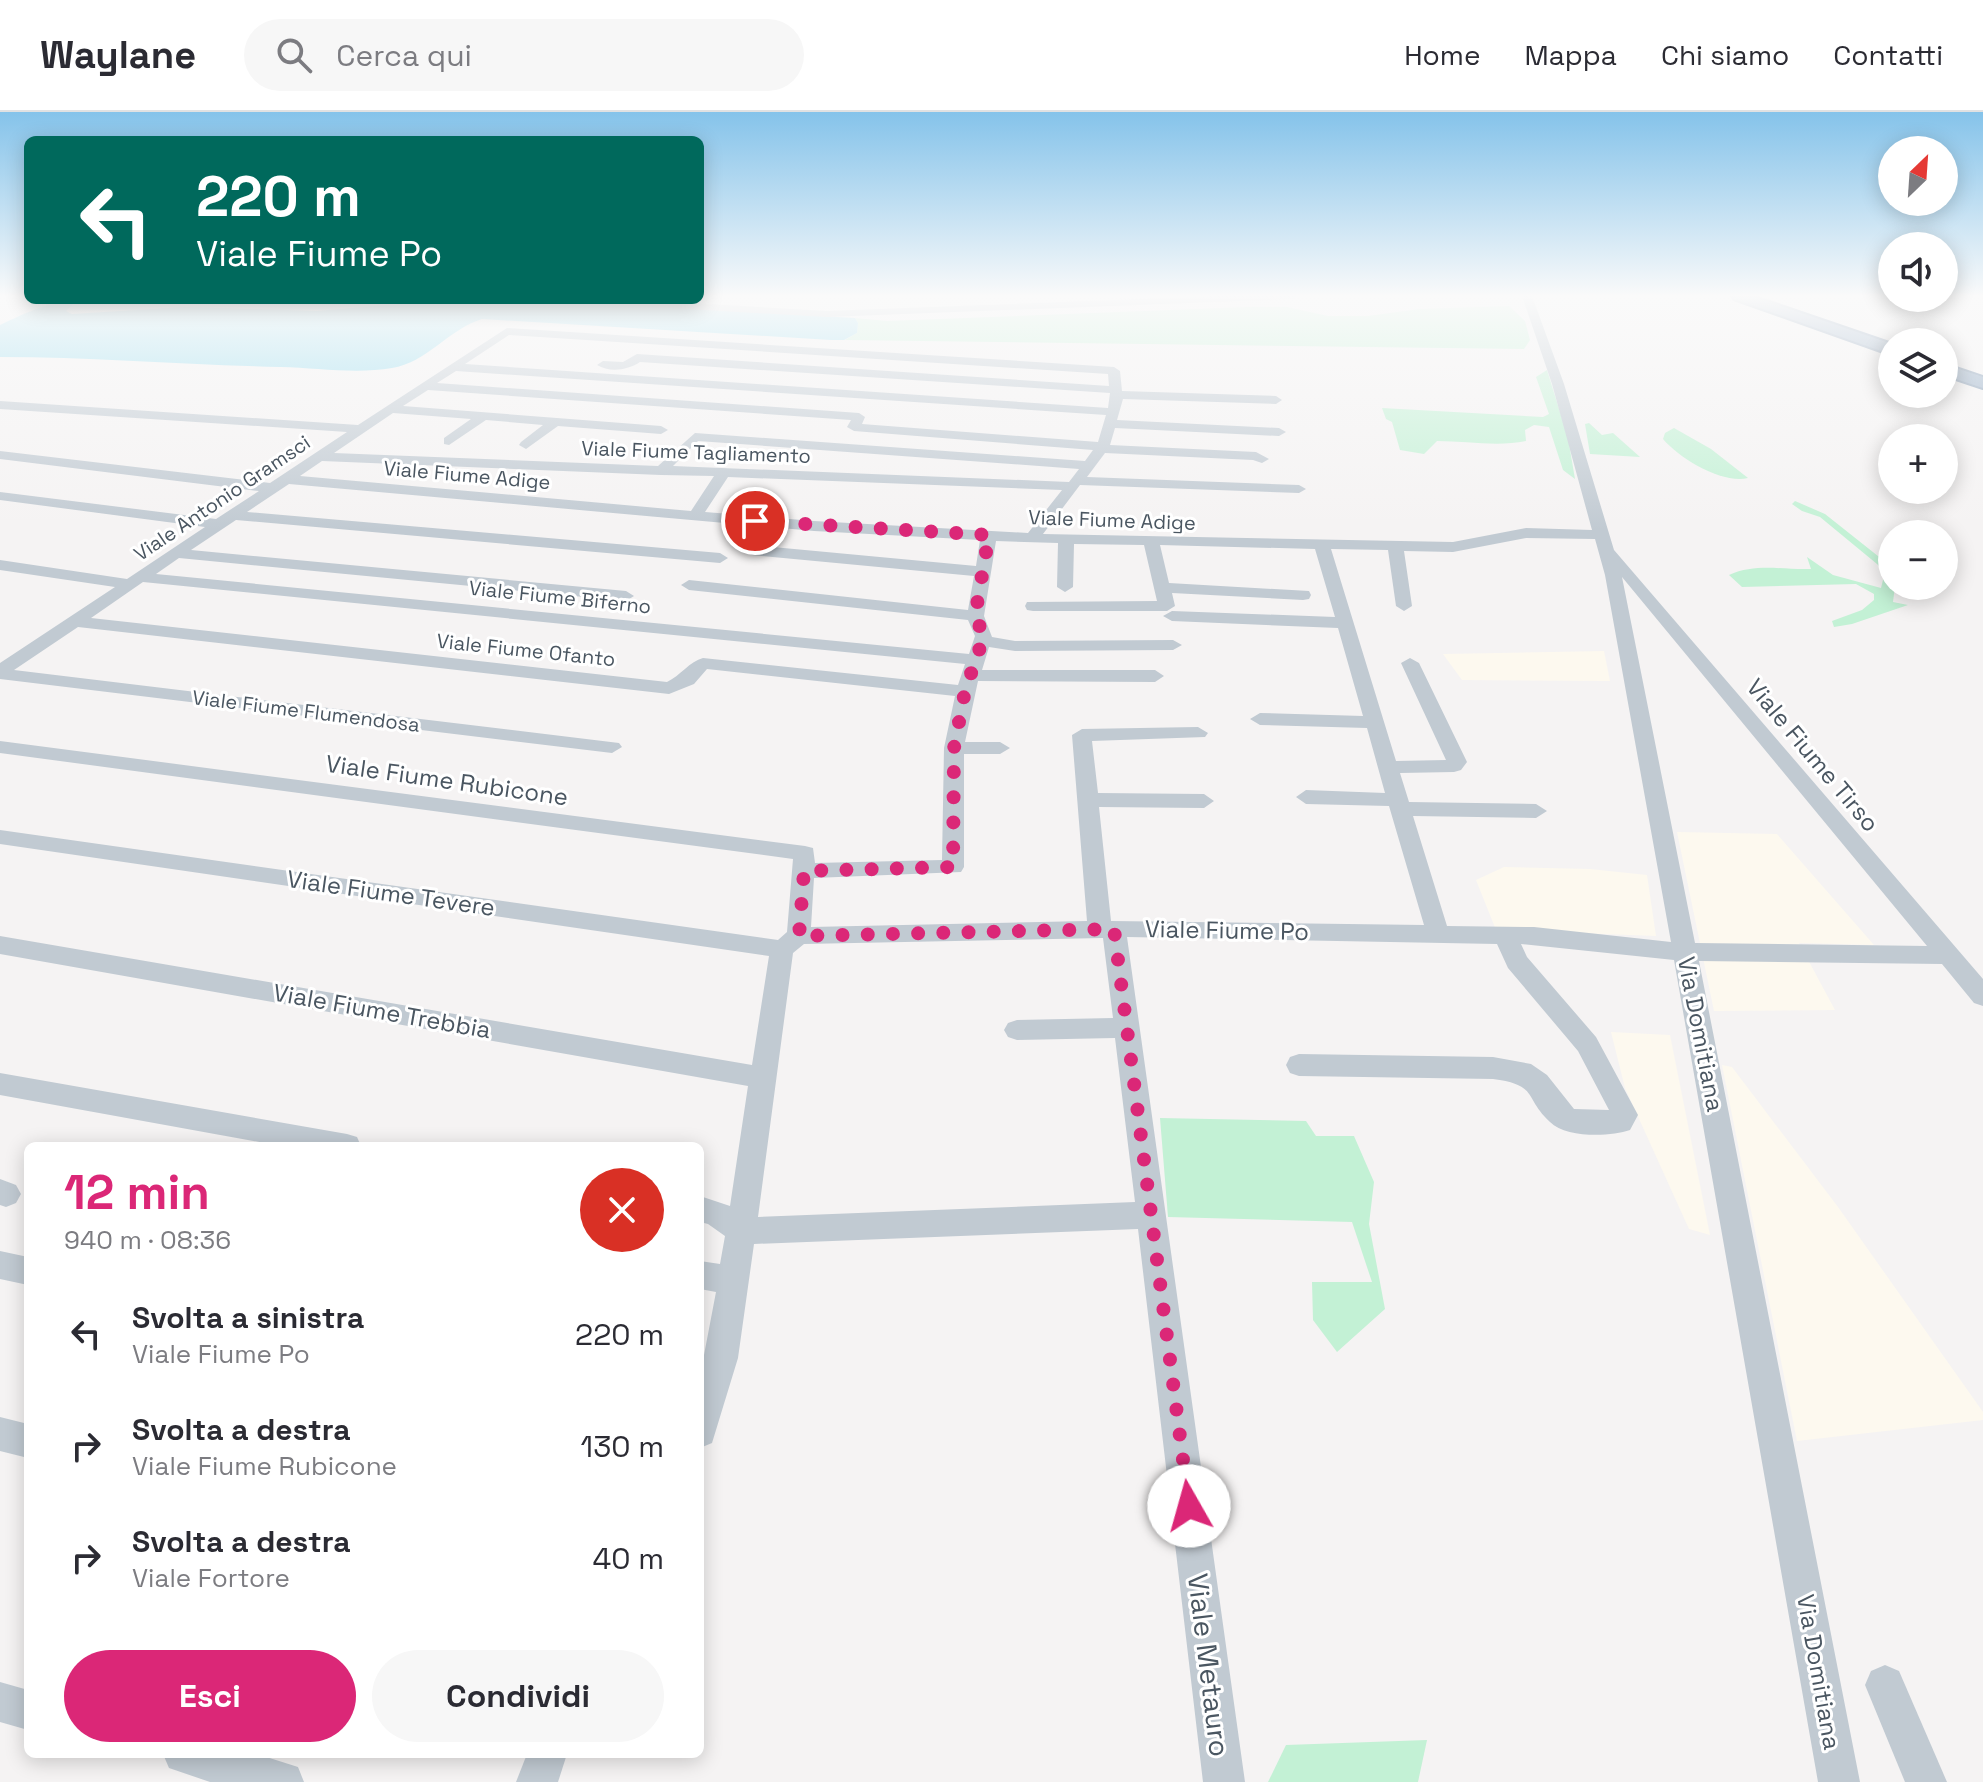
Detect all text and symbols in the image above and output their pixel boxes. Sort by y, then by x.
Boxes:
search box [244,19,804,91]
text: Waylane [40,31,196,79]
icon: search [272,33,316,77]
text: Cerca qui [336,36,472,75]
text: Home [1404,37,1480,73]
text: Mappa [1524,37,1617,73]
text: Chi siamo [1661,37,1789,73]
text: Contatti [1833,37,1943,73]
north arrow [1878,136,1958,216]
map controls [1878,136,1958,600]
text: 220 m [196,161,361,232]
icon: left [64,168,168,272]
text: Viale Fiume Po [196,231,442,277]
button: sound [1878,232,1958,312]
button: layers [1878,328,1958,408]
button: + [1878,424,1958,504]
street label: Viale Antonio Gramsci [129,429,315,567]
street label: Viale Fiume Tagliamento [581,435,811,469]
street label: Viale Fiume Adige [382,455,552,495]
pin [721,487,789,555]
icon: arrive [733,499,777,543]
street label: Viale Fiume Adige [1028,504,1196,536]
button: − [1878,520,1958,600]
street label: Viale Fiume Biferno [468,574,652,620]
street label: Viale Fiume Ofanto [435,628,617,672]
street label: Viale Fiume Tirso [1740,672,1886,838]
street label: Viale Fiume Flumendosa [191,684,421,738]
street label: Viale Fiume Rubicone [324,748,570,812]
street label: Viale Fiume Tevere [285,863,497,923]
street label: Viale Fiume Po [1145,913,1309,947]
street label: Via Domitiana [1671,954,1731,1114]
street label: Viale Fiume Trebbia [271,977,493,1045]
text: 12 min [64,1162,210,1223]
button: close [580,1168,664,1252]
text: 940 m · 08:36 [64,1223,231,1257]
text: Svolta a sinistra [132,1298,364,1337]
icon: left [64,1312,108,1356]
text: 220 m [575,1315,664,1354]
text: Viale Fiume Po [132,1337,310,1371]
text: Svolta a destra [132,1410,351,1449]
icon: right [64,1424,108,1468]
text: 130 m [581,1427,664,1466]
text: Viale Fiume Rubicone [132,1449,397,1483]
position arrow [1147,1464,1231,1548]
text: Svolta a destra [132,1522,351,1561]
icon: right [64,1536,108,1580]
text: 40 m [593,1539,664,1578]
text: Viale Fortore [132,1561,290,1595]
street label: Viale Metauro [1180,1571,1238,1759]
street label: Via Domitiana [1790,1592,1848,1752]
button: Esci [64,1650,356,1742]
button: Condividi [372,1650,664,1742]

